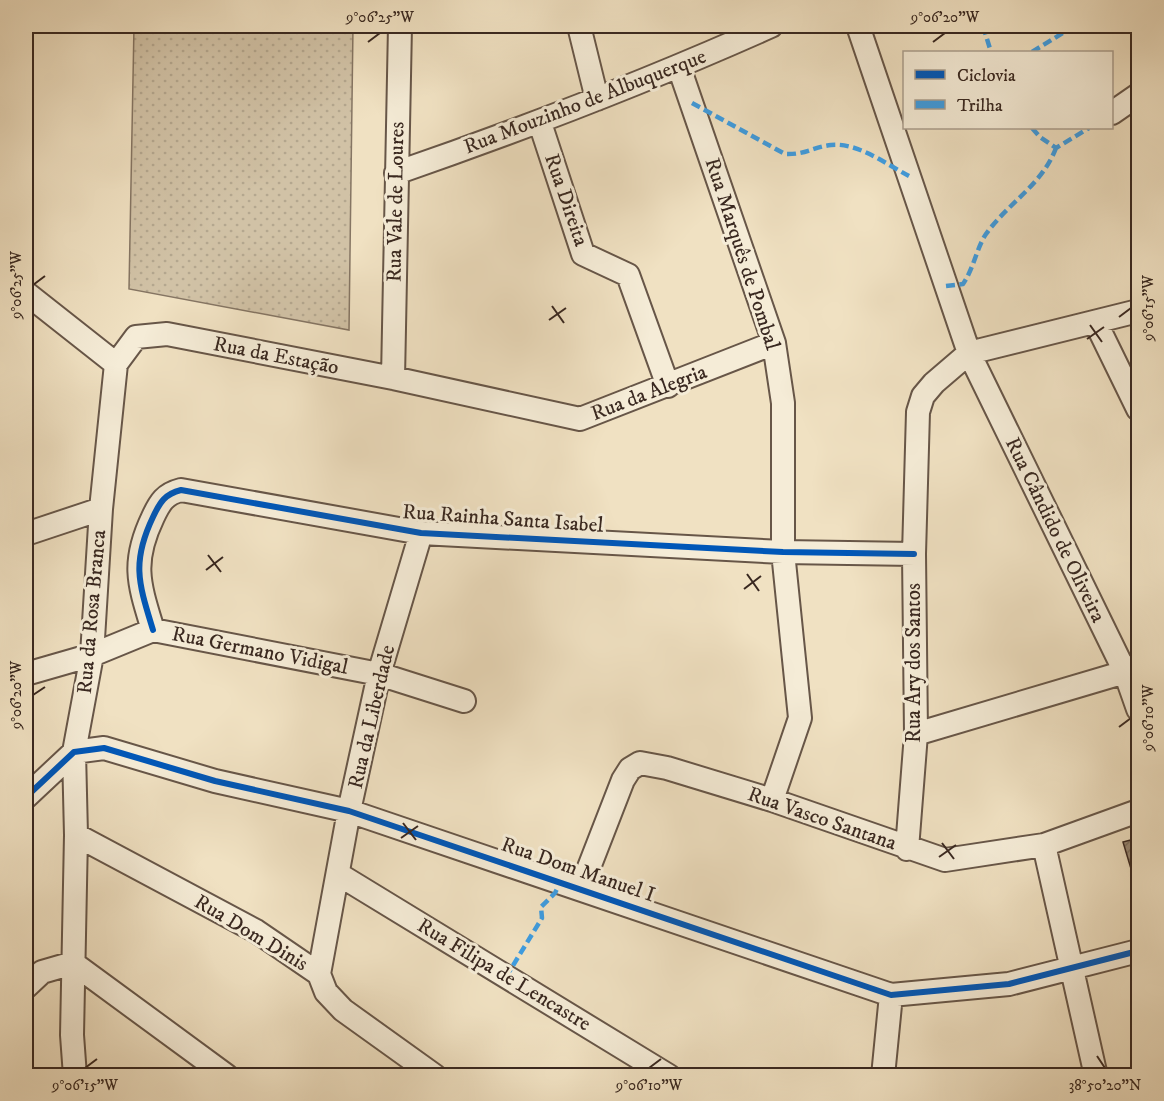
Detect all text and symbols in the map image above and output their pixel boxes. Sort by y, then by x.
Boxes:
text: 9°06'25"W [345,8,414,27]
text: 9°06'20"W [910,8,980,27]
street label: Rua Mouzinho de Albuquerque [460,44,710,160]
legend [903,51,1113,129]
text: Ciclovia [957,65,1016,87]
text: Trilha [957,95,1003,117]
street label: Rua Vale de Loures [382,122,410,282]
street label: Rua Direita [538,150,594,250]
street label: Rua Marquês de Pombal [699,155,786,354]
text: 9°06'25"W [7,251,26,320]
text: 9°06'15"W [1139,275,1158,342]
street label: Rua da Estação [211,331,341,381]
street label: Rua da Alegria [587,359,711,427]
street label: Rua Cândido de Oliveira [999,433,1111,627]
street label: Rua Rainha Santa Isabel [402,499,605,539]
street label: Rua da Rosa Branca [72,529,112,695]
street label: Rua Ary dos Santos [901,583,927,743]
street label: Rua Germano Vidigal [170,621,351,681]
street label: Rua da Liberdade [343,642,401,791]
text: 9°06'20"W [7,660,26,730]
text: 9°06'10"W [1139,684,1158,752]
street label: Rua Vasco Santana [744,781,900,857]
street label: Rua Dom Manuel I [498,832,658,908]
street label: Rua Dom Dinis [189,889,313,977]
street label: Rua Filipa de Lencastre [412,913,596,1037]
text: 9°06'15"W [51,1076,118,1095]
text: 9°06'10"W [615,1076,683,1095]
text: 38°50'20"N [1069,1076,1141,1095]

